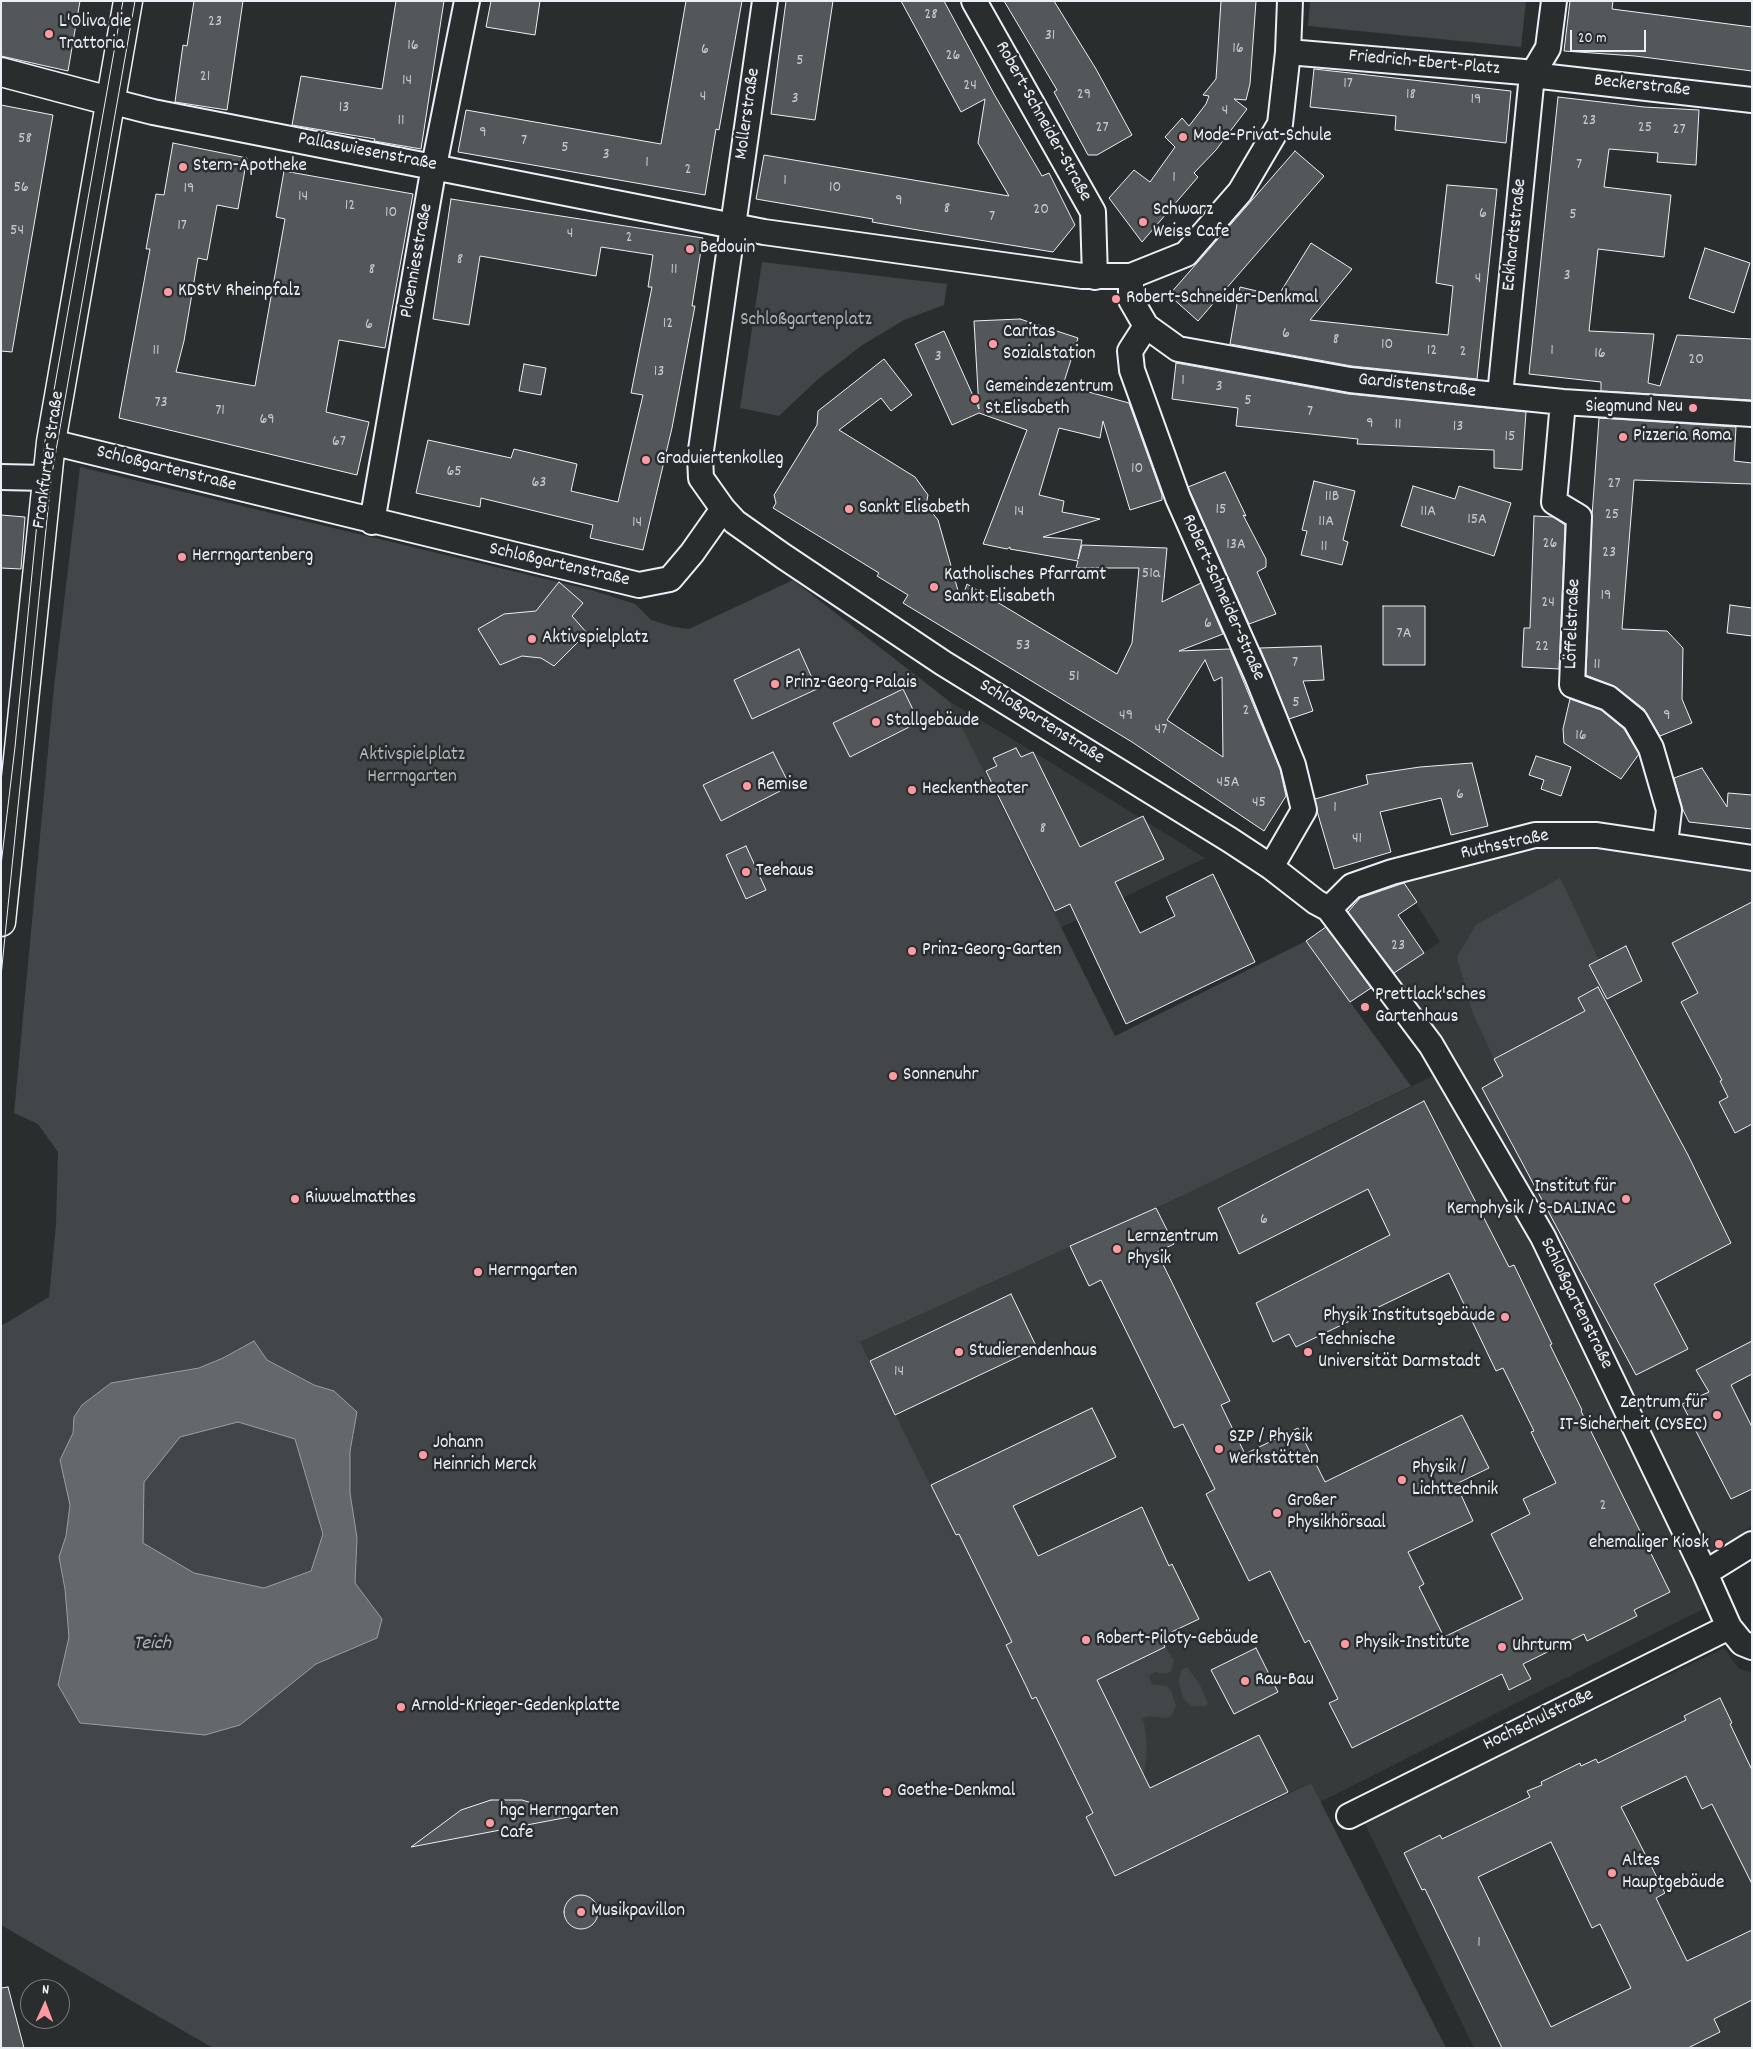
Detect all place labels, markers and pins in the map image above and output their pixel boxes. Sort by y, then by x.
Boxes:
place label: L'Oliva die Trattoria [59,12,131,56]
marker: L'Oliva die Trattoria [43,28,55,40]
place label: Mode-Privat-Schule [1193,126,1332,148]
marker: Mode-Privat-Schule [1177,131,1189,143]
place label: Stern-Apotheke [193,156,307,178]
marker: Stern-Apotheke [177,161,189,173]
place label: Schwarz Weiss Cafe [1153,200,1229,244]
marker: Schwarz Weiss Cafe [1137,216,1149,228]
place label: Bedouin [700,238,755,260]
marker: Bedouin [684,243,696,255]
place label: KDStV Rheinpfalz [178,281,300,303]
marker: KDStV Rheinpfalz [162,286,174,298]
place label: Robert-Schneider-Denkmal [1126,288,1318,310]
marker: Robert-Schneider-Denkmal [1110,293,1122,305]
place label: Caritas Sozialstation [1003,322,1096,366]
marker: Caritas Sozialstation [987,338,999,350]
place label: Gemeindezentrum St.Elisabeth [985,377,1114,421]
marker: Gemeindezentrum St.Elisabeth [969,393,981,405]
place label: Siegmund Neu [1585,397,1683,419]
marker: Siegmund Neu [1687,402,1699,414]
place label: Pizzeria Roma [1633,426,1731,448]
marker: Pizzeria Roma [1617,431,1629,443]
place label: Graduiertenkolleg [656,449,784,471]
marker: Graduiertenkolleg [640,454,652,466]
place label: Sankt Elisabeth [859,498,970,520]
marker: Sankt Elisabeth [843,503,855,515]
place label: Herrngartenberg [192,546,313,568]
marker: Herrngartenberg [176,551,188,563]
place label: Katholisches Pfarramt Sankt Elisabeth [944,565,1106,609]
marker: Katholisches Pfarramt Sankt Elisabeth [928,581,940,593]
place label: Aktivspielplatz [542,628,648,650]
marker: Aktivspielplatz [526,633,538,645]
place label: Prinz-Georg-Palais [785,673,917,695]
marker: Prinz-Georg-Palais [769,678,781,690]
place label: Stallgebäude [886,711,979,733]
marker: Stallgebäude [870,716,882,728]
place label: Remise [757,775,808,797]
place label: Heckentheater [922,779,1028,801]
marker: Remise [741,780,753,792]
marker: Heckentheater [906,784,918,796]
place label: Teehaus [756,861,814,883]
marker: Teehaus [740,866,752,878]
place label: Prinz-Georg-Garten [922,940,1062,962]
marker: Prinz-Georg-Garten [906,945,918,957]
place label: Prettlack'sches Gartenhaus [1375,985,1486,1029]
marker: Prettlack'sches Gartenhaus [1359,1001,1371,1013]
place label: Sonnenuhr [903,1065,978,1087]
marker: Sonnenuhr [887,1070,899,1082]
place label: Institut für Kernphysik / S-DALINAC [1447,1177,1616,1221]
place label: Riwwelmatthes [305,1188,416,1210]
marker: Riwwelmatthes [289,1193,301,1205]
marker: Institut für Kernphysik / S-DALINAC [1620,1193,1632,1205]
place label: Lernzentrum Physik [1127,1227,1219,1271]
marker: Lernzentrum Physik [1111,1243,1123,1255]
place label: Herrngarten [488,1261,577,1283]
marker: Herrngarten [472,1266,484,1278]
place label: Physik Institutsgebäude [1323,1306,1495,1328]
marker: Physik Institutsgebäude [1499,1311,1511,1323]
place label: Technische Universität Darmstadt [1318,1330,1481,1374]
place label: Studierendenhaus [969,1341,1097,1363]
marker: Studierendenhaus [953,1346,965,1358]
marker: Technische Universität Darmstadt [1302,1346,1314,1358]
place label: Zentrum für IT-Sicherheit (CYSEC) [1559,1393,1707,1437]
marker: Zentrum für IT-Sicherheit (CYSEC) [1711,1409,1723,1421]
place label: SZP / Physik Werkstätten [1229,1427,1319,1471]
place label: Johann Heinrich Merck [433,1433,537,1477]
marker: SZP / Physik Werkstätten [1213,1443,1225,1455]
marker: Johann Heinrich Merck [417,1449,429,1461]
place label: Physik / Lichttechnik [1412,1458,1498,1502]
marker: Physik / Lichttechnik [1396,1474,1408,1486]
place label: Großer Physikhörsaal [1287,1491,1386,1535]
marker: Großer Physikhörsaal [1271,1507,1283,1519]
place label: ehemaliger Kiosk [1589,1533,1709,1555]
marker: ehemaliger Kiosk [1713,1538,1725,1550]
place label: Robert-Piloty-Gebäude [1096,1629,1258,1651]
place label: Physik-Institute [1355,1633,1470,1655]
marker: Robert-Piloty-Gebäude [1080,1634,1092,1646]
place label: Uhrturm [1512,1636,1572,1658]
marker: Physik-Institute [1339,1638,1351,1650]
marker: Uhrturm [1496,1641,1508,1653]
place label: Rau-Bau [1255,1670,1314,1692]
marker: Rau-Bau [1239,1675,1251,1687]
place label: Arnold-Krieger-Gedenkplatte [411,1696,620,1718]
marker: Arnold-Krieger-Gedenkplatte [395,1701,407,1713]
place label: Goethe-Denkmal [897,1781,1015,1803]
marker: Goethe-Denkmal [881,1786,893,1798]
place label: hgc Herrngarten Cafe [500,1801,618,1845]
marker: hgc Herrngarten Cafe [484,1817,496,1829]
place label: Altes Hauptgebäude [1622,1851,1724,1895]
marker: Altes Hauptgebäude [1606,1867,1618,1879]
place label: Musikpavillon [591,1901,685,1923]
marker: Musikpavillon [575,1906,587,1918]

